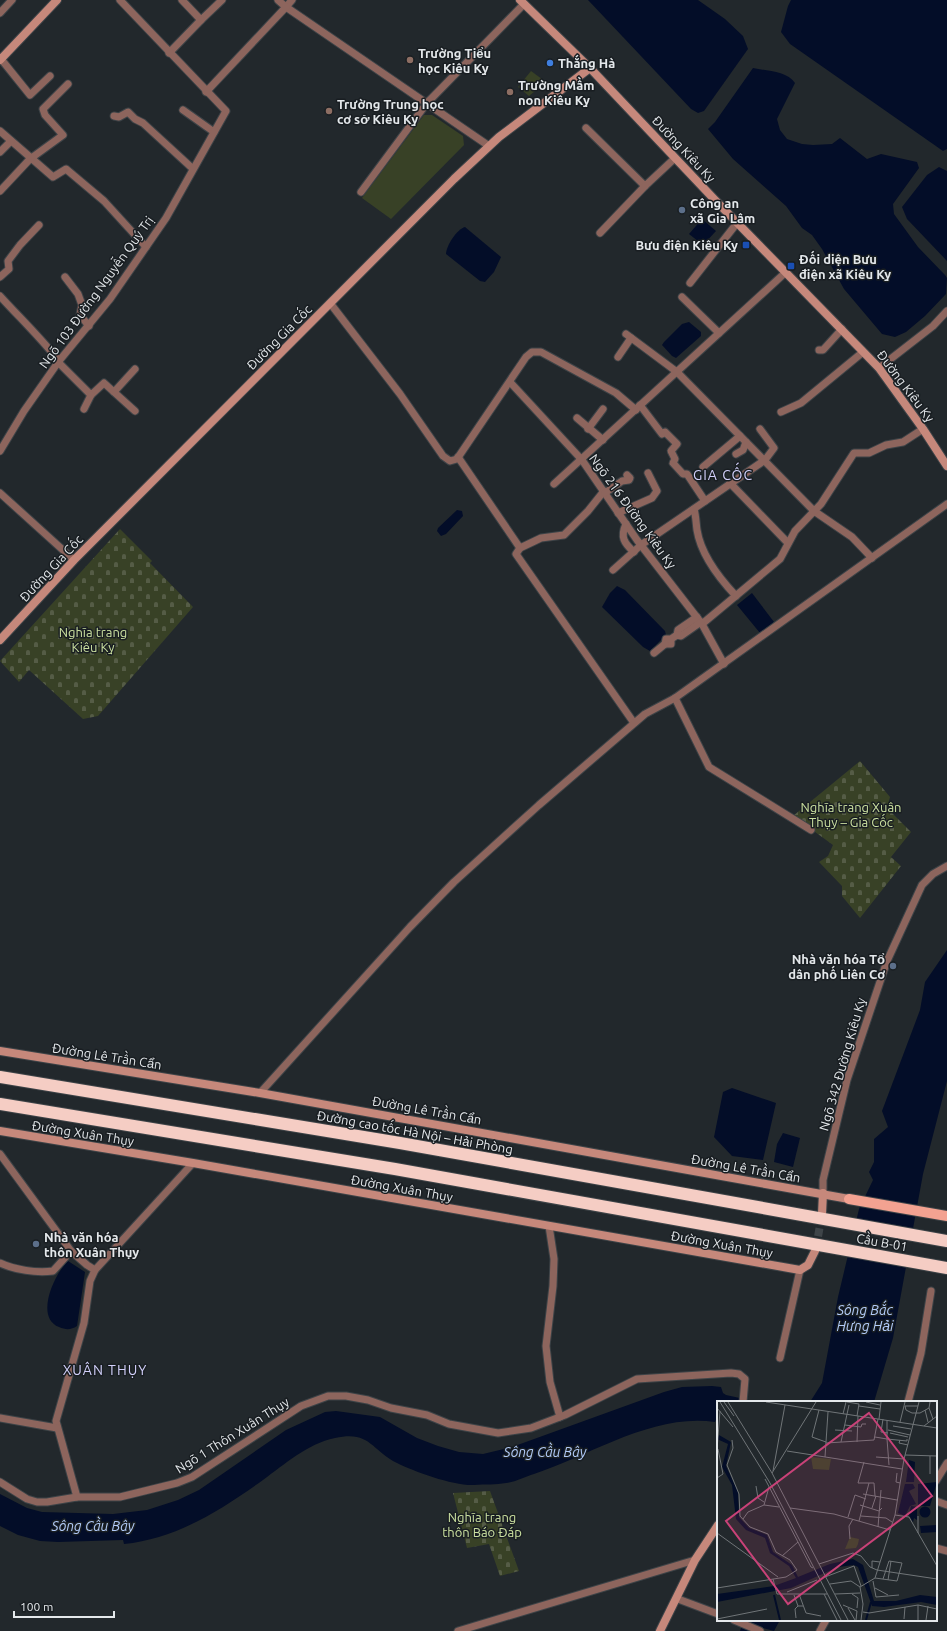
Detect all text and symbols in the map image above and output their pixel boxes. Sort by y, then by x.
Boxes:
place label: Trường Tiểu học Kiêu Kỵ [418,46,491,75]
place label: Thắng Hà [558,54,615,70]
marker: Trường Tiểu học Kiêu Kỵ [405,55,415,65]
marker: Thắng Hà [545,58,555,68]
place label: Trường Mầm non Kiêu Kỵ [518,76,594,107]
marker: Trường Mầm non Kiêu Kỵ [505,87,515,97]
place label: Trường Trung học cơ sở Kiêu Kỵ [337,97,444,126]
marker: Trường Trung học cơ sở Kiêu Kỵ [324,106,334,116]
street label: Đường Kiêu Kỵ [649,113,718,186]
place label: Công an xã Gia Lâm [690,196,755,225]
marker: Công an xã Gia Lâm [677,205,687,215]
street label: Ngõ 103 Đường Nguyễn Quý Trị [35,213,157,371]
place label: Bưu điện Kiêu Kỵ [635,238,738,252]
marker: Bưu điện Kiêu Kỵ [741,240,751,250]
place label: Đối diện Bưu điện xã Kiêu Kỵ [799,250,891,281]
marker: Đối diện Bưu điện xã Kiêu Kỵ [786,261,796,271]
street label: Đường Gia Cốc [242,300,314,372]
street label: Đường Kiêu Kỵ [874,348,937,425]
street label: Ngõ 216 Đường Kiêu Kỵ [586,451,679,571]
district label: GIA CỐC [693,462,753,483]
street label: Đường Gia Cốc [15,530,85,604]
park label: Nghĩa trang Kiêu Kỵ [59,625,127,655]
park label: Nghĩa trang Xuân Thụy – Gia Cốc [800,800,902,830]
place label: Nhà văn hóa Tổ dân phố Liên Cơ [788,952,885,981]
marker: Nhà văn hóa Tổ dân phố Liên Cơ [888,961,898,971]
street label: Ngõ 342 Đường Kiêu Kỵ [816,996,869,1132]
street label: Đường Lê Trần Cẩn [51,1038,163,1072]
street label: Đường Lê Trần Cẩn [371,1091,483,1127]
street label: Đường cao tốc Hà Nội – Hải Phòng [316,1106,515,1157]
street label: Đường Xuân Thụy [31,1118,135,1149]
street label: Đường Lê Trần Cẩn [690,1149,802,1185]
street label: Đường Xuân Thụy [350,1172,454,1205]
street label: Đường Xuân Thụy [670,1228,774,1261]
street label: Cầu B-01 [855,1228,909,1253]
place label: Nhà văn hóa thôn Xuân Thụy [44,1230,139,1259]
marker: Nhà văn hóa thôn Xuân Thụy [31,1239,41,1249]
water label: Sông Bắc Hưng Hải [836,1300,894,1334]
district label: XUÂN THỤY [63,1361,147,1378]
street label: Ngõ 1 Thôn Xuân Thụy [173,1394,292,1477]
inset map [717,1401,937,1621]
water label: Sông Cầu Bây [503,1442,587,1460]
park label: Nghĩa trang thôn Báo Đáp [442,1510,522,1539]
water label: Sông Cầu Bây [51,1516,135,1534]
scale bar [14,1593,114,1619]
text: 100 m [20,1600,53,1613]

